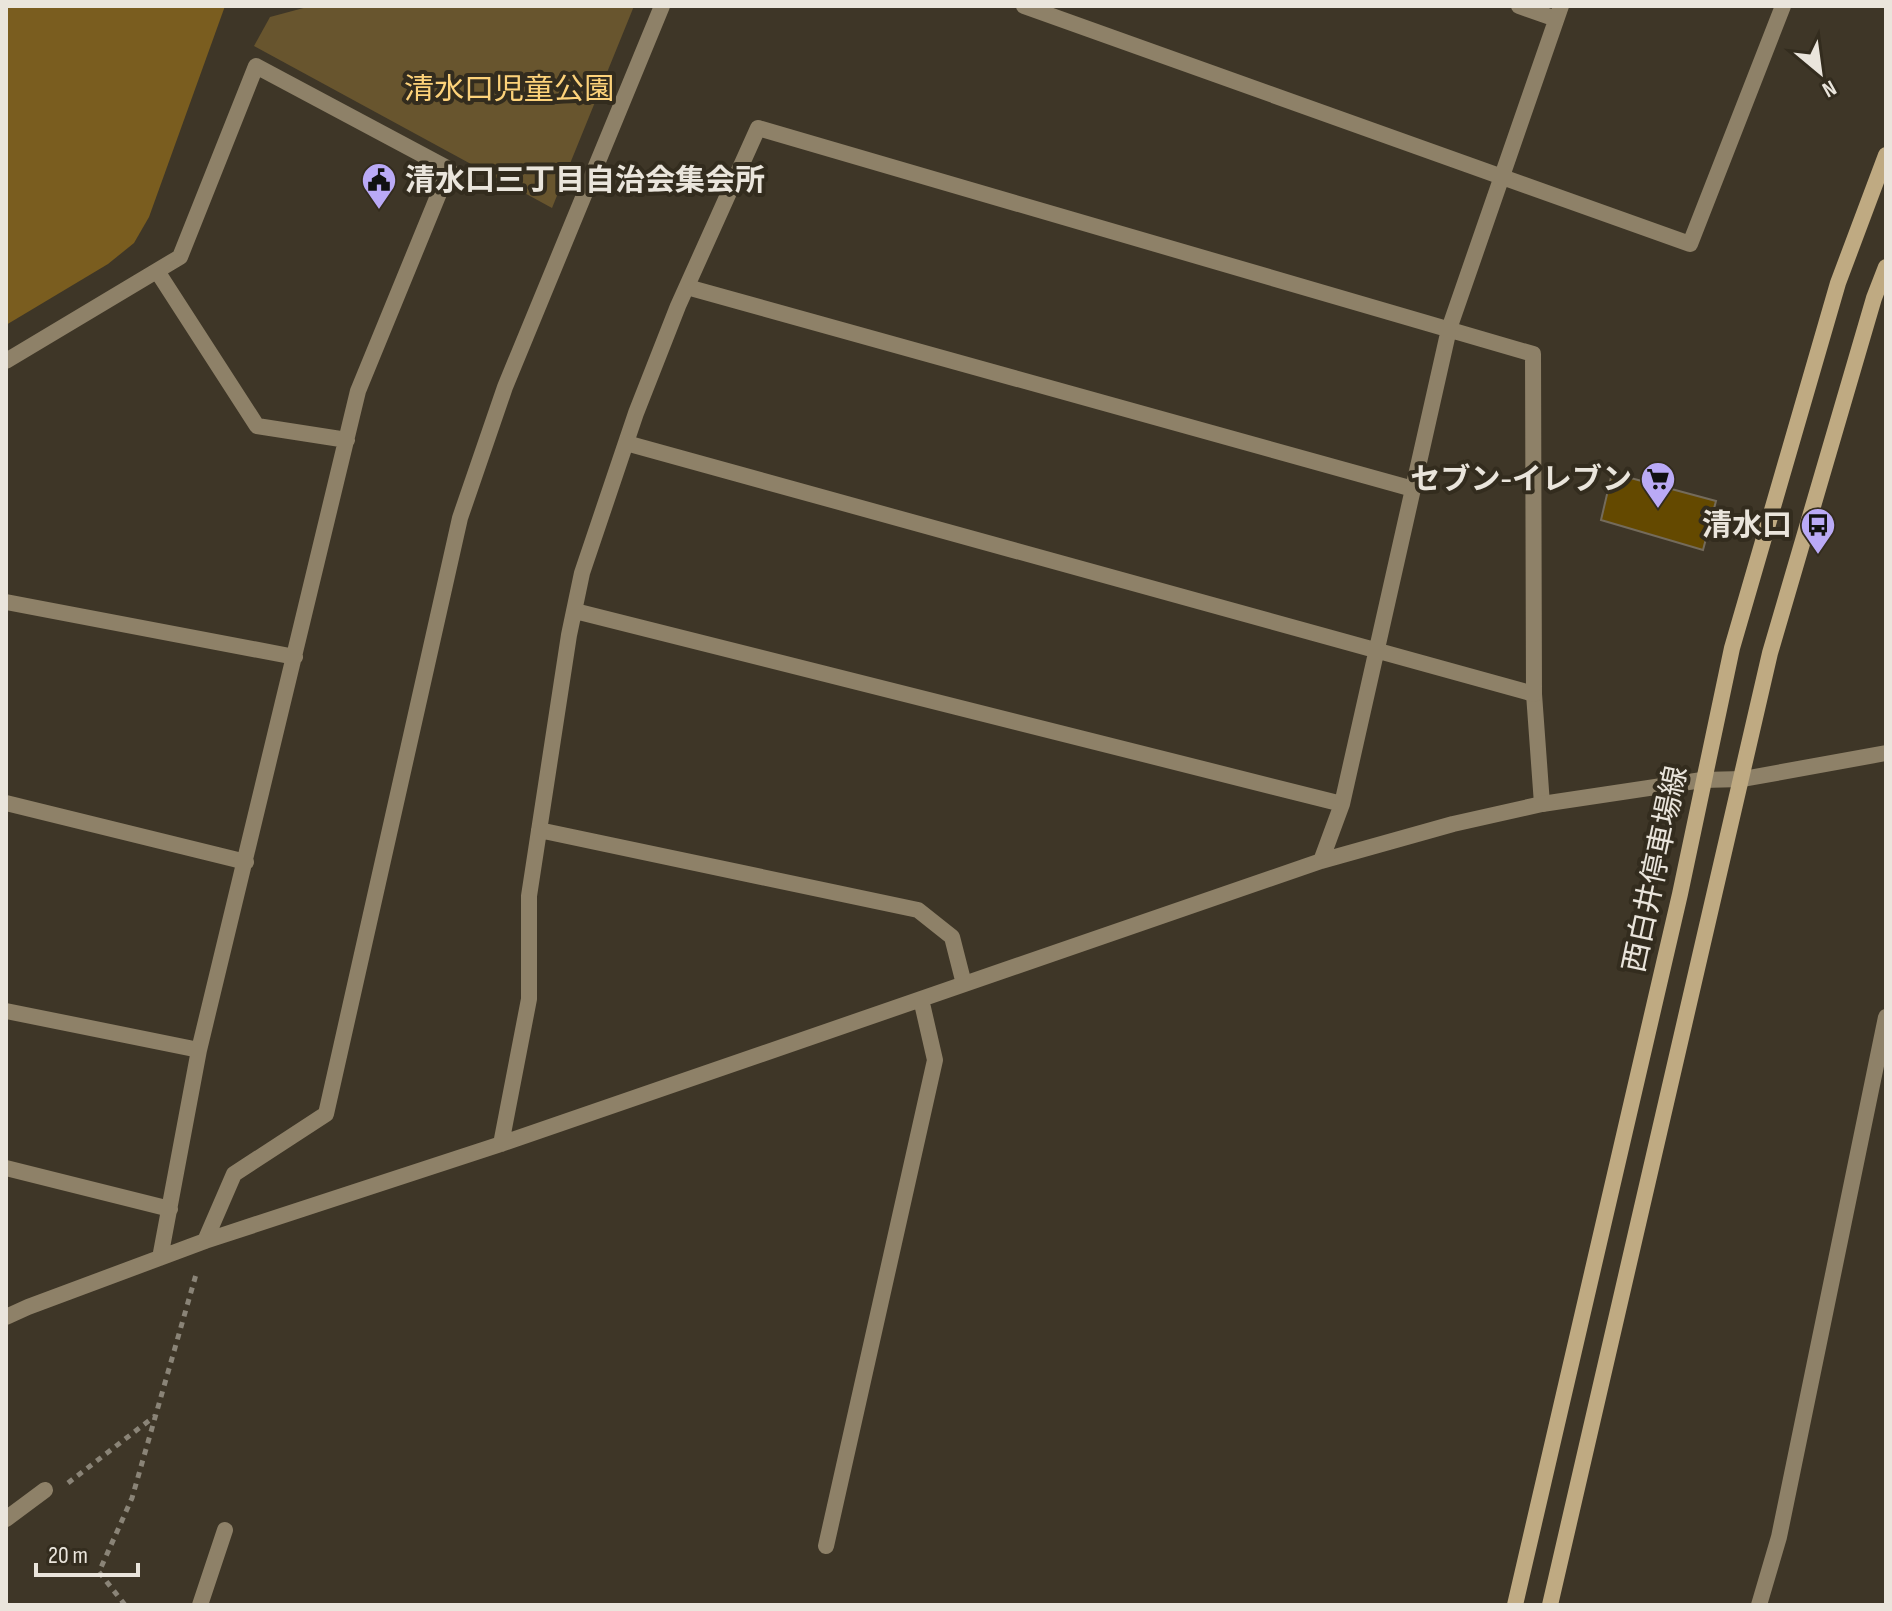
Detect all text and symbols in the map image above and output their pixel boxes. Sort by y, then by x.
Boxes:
north arrow [1780,32,1860,112]
park label: 清水口児童公園 [404,72,614,108]
text: N [1817,74,1841,103]
public building icon: 清水口三丁目自治会集会所 [360,161,398,211]
place label: 清水口三丁目自治会集会所 [405,163,765,199]
supermarket icon: セブン-イレブン [1639,460,1677,510]
place label: セブン-イレブン [1411,462,1632,498]
bus stop icon: 清水口 [1799,506,1837,556]
place label: 清水口 [1702,508,1792,544]
street label: 西白井停車場線 [1617,763,1695,976]
scale bar [36,1527,138,1577]
text: 20 m [48,1541,88,1570]

